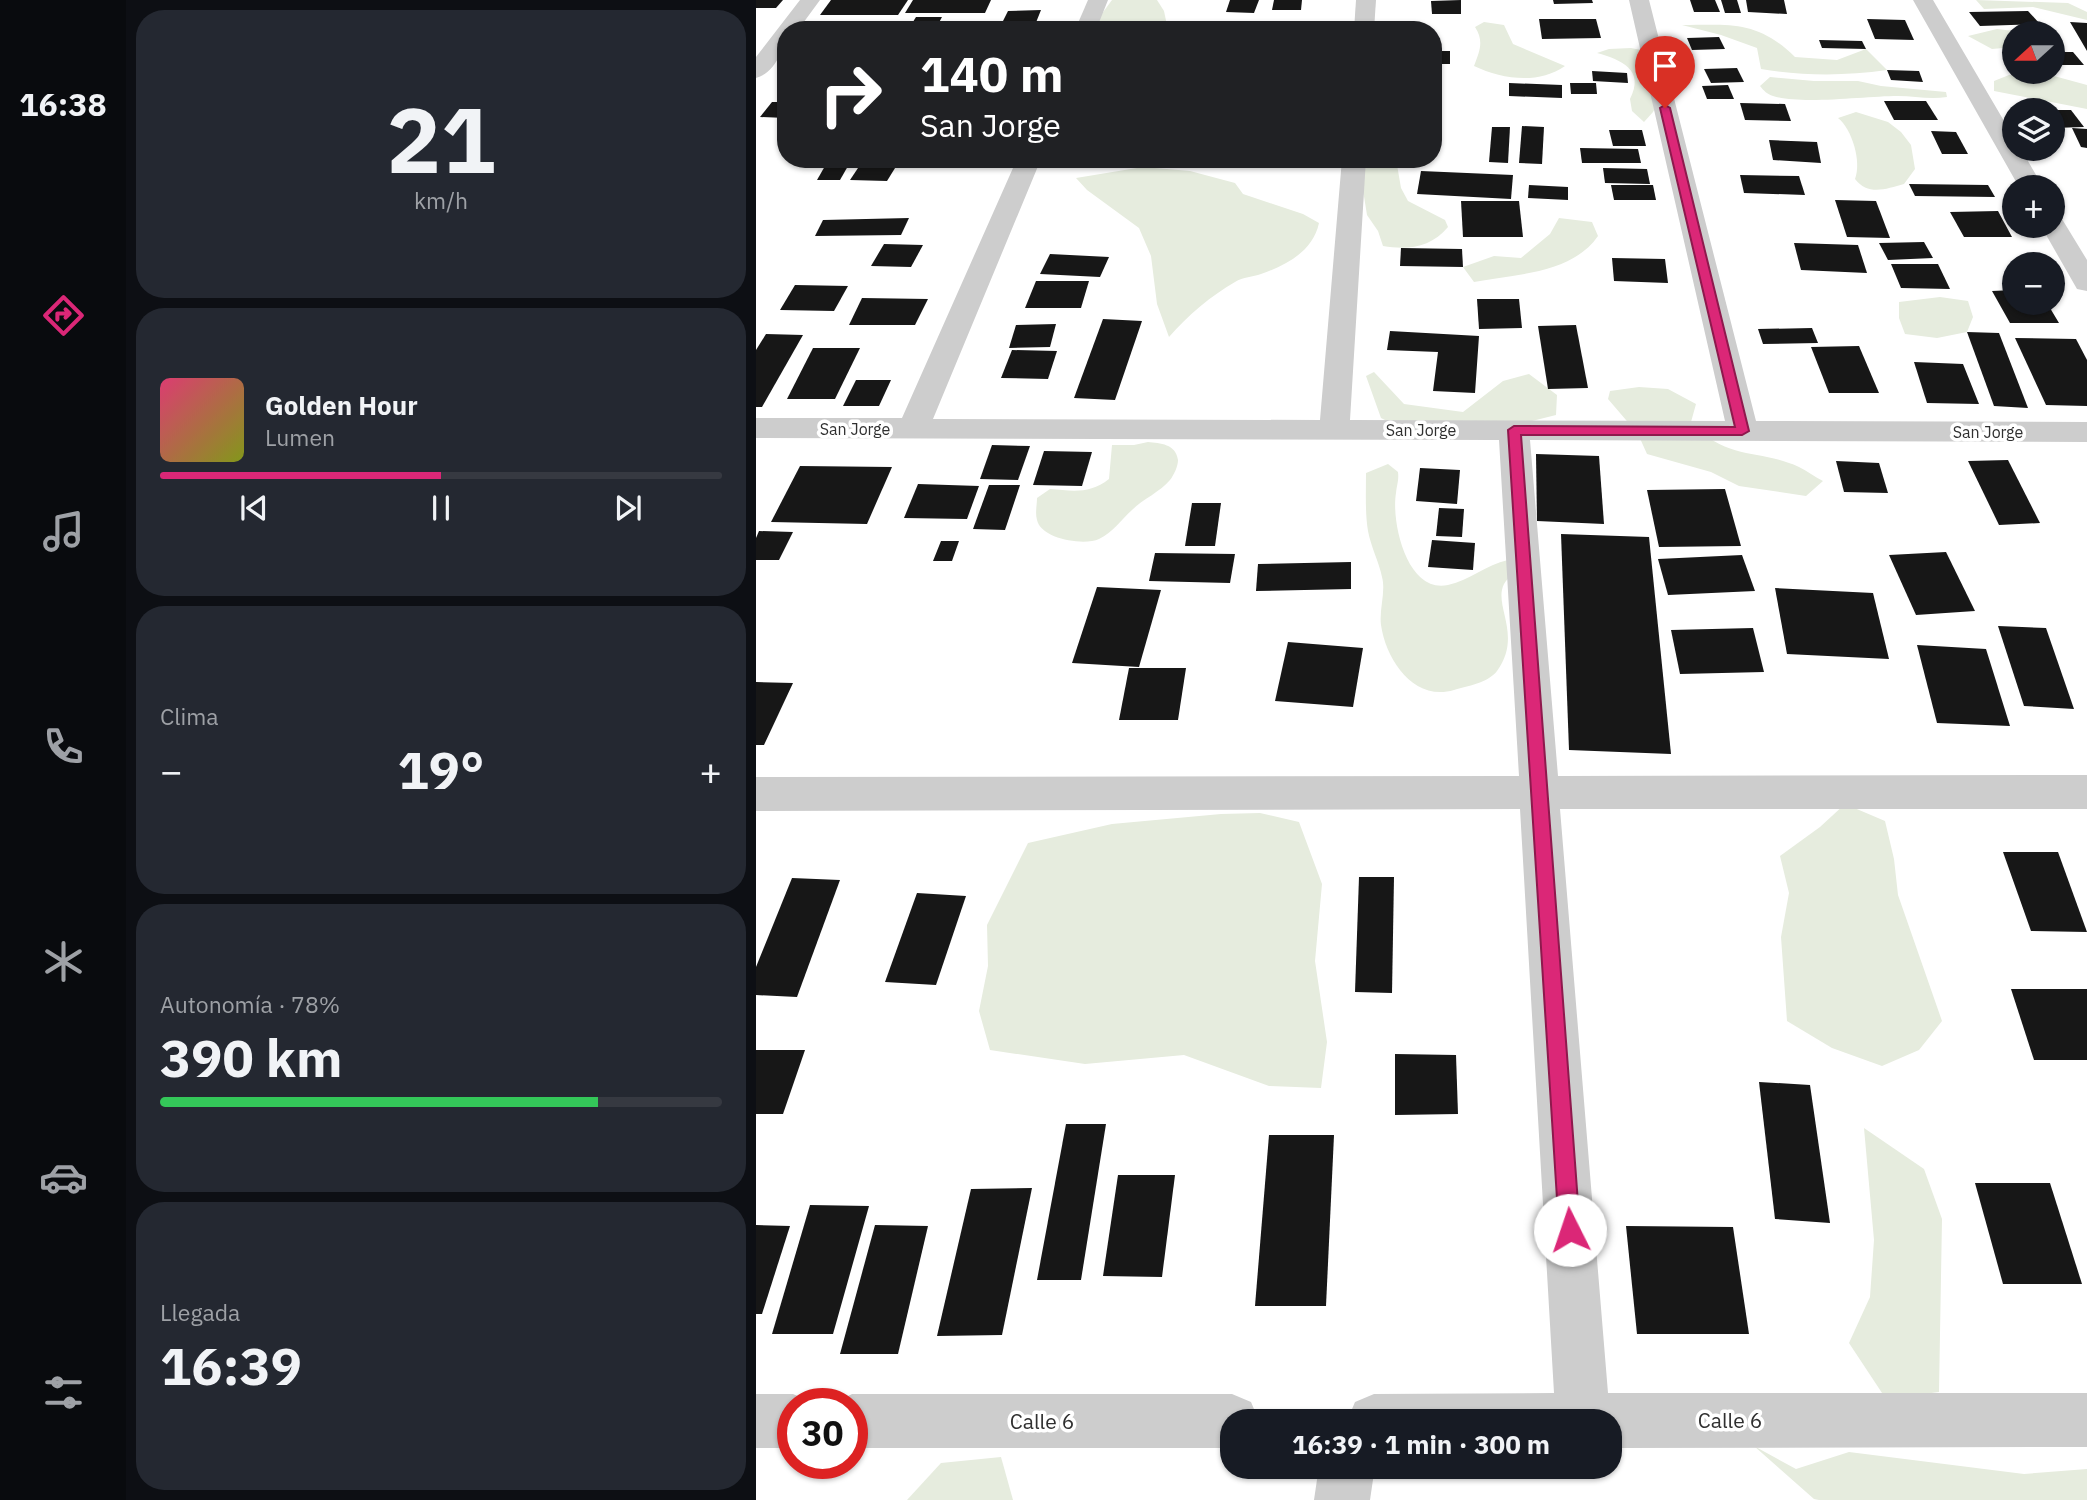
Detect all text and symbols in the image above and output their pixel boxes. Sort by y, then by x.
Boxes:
north arrow [2002,21,2065,84]
map controls [2002,21,2065,315]
pin [1635,36,1695,108]
text: 140 m [920,42,1064,105]
icon: arrive [1646,47,1684,85]
icon: right [805,49,896,140]
text: 21 [386,80,496,198]
text: 16:38 [19,83,107,125]
button: layers [2002,98,2065,161]
text: San Jorge [920,104,1061,146]
button: + [2002,175,2065,238]
text: km/h [414,185,468,215]
button: − [2002,252,2065,315]
icon: directions [39,291,88,340]
text: Golden Hour [265,388,418,422]
street label: San Jorge [820,419,890,439]
street label: San Jorge [1386,420,1456,440]
text: Lumen [265,422,335,452]
street label: San Jorge [1953,422,2023,442]
icon: previous [235,489,273,527]
icon: pause [422,489,460,527]
icon: next [609,489,647,527]
icon: music [39,507,88,556]
text: Clima [160,701,219,731]
icon: phone [39,722,88,771]
text: 19° [398,736,484,803]
text: − [160,746,183,795]
text: + [699,746,722,795]
icon: climate [39,937,88,986]
text: Autonomía · 78% [160,989,340,1019]
text: 390 km [160,1024,342,1091]
icon: car [39,1153,88,1202]
position arrow [1533,1193,1607,1267]
text: Llegada [160,1297,240,1327]
text: 16:39 [160,1332,302,1399]
icon: filters [39,1368,88,1417]
speed limit sign: 30 [777,1388,868,1479]
street label: Calle 6 [1698,1406,1762,1434]
street label: Calle 6 [1010,1407,1074,1435]
text: 16:39 · 1 min · 300 m [1292,1427,1550,1461]

